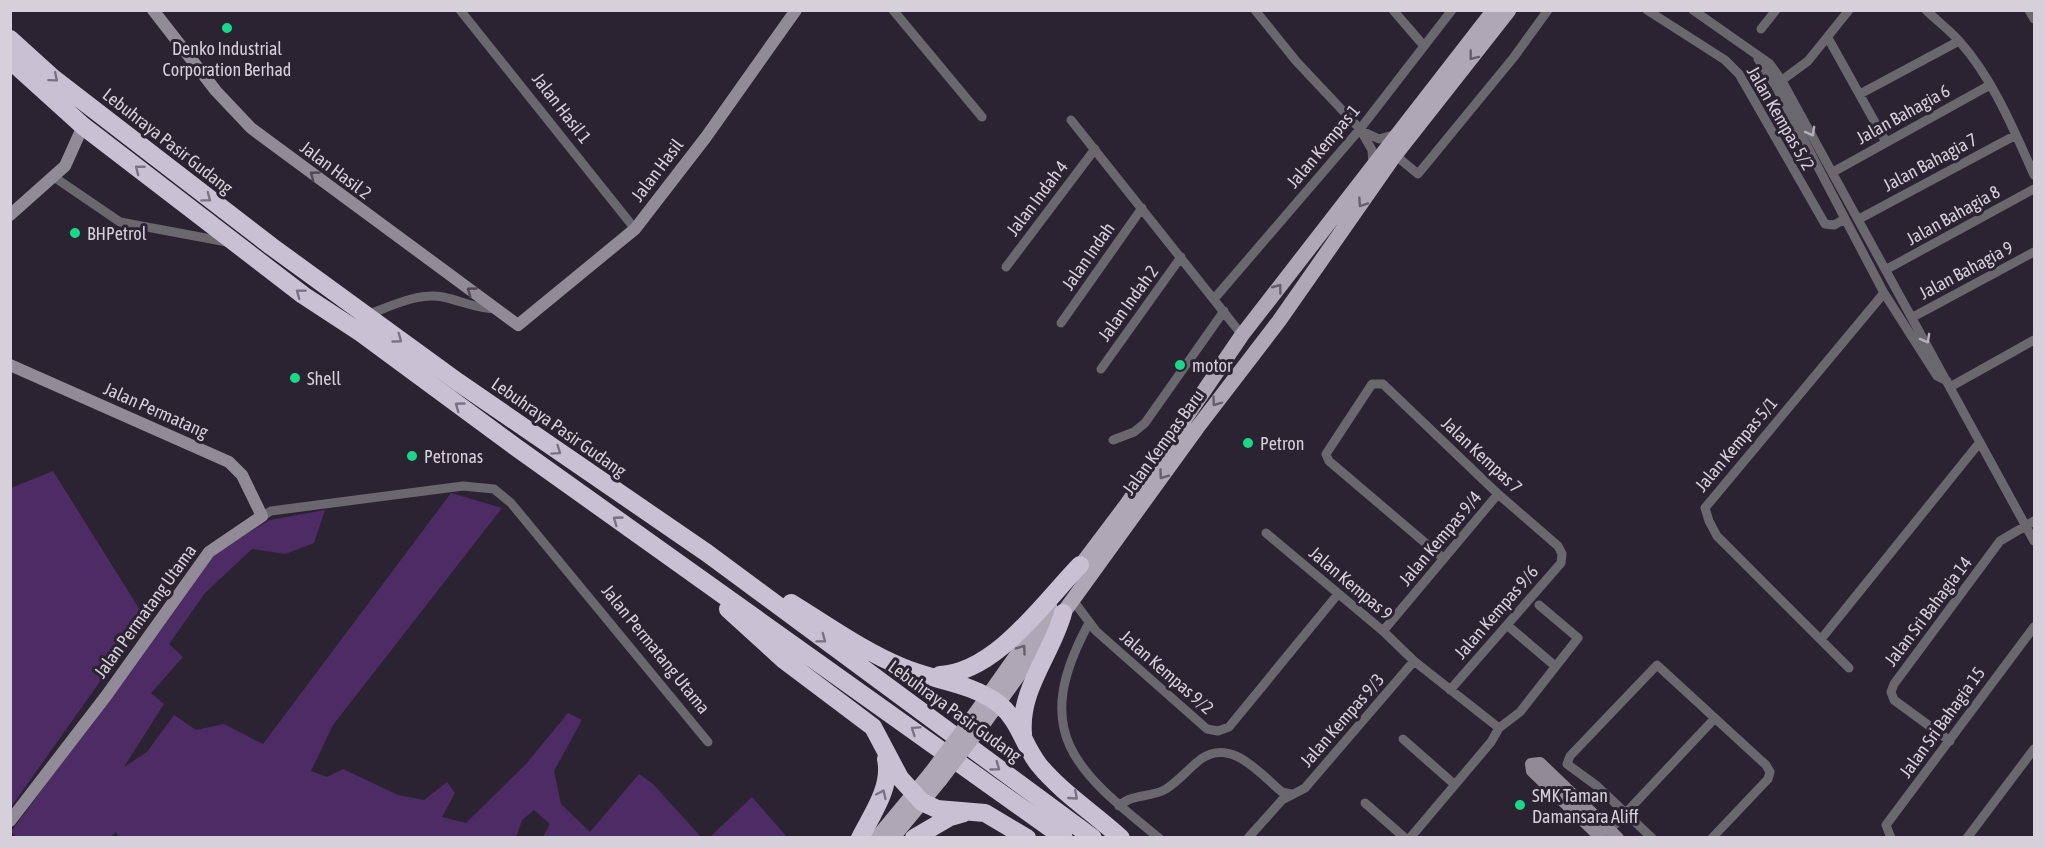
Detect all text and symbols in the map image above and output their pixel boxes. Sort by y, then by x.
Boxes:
marker: Denko Industrial Corporation Berhad [220,21,234,35]
place label: Denko Industrial Corporation Berhad [163,38,291,80]
one-way arrow [1469,50,1480,61]
street label: Jalan Kempas 5/2 [1743,62,1819,174]
street label: Jalan Hasil 1 [528,69,596,147]
one-way arrow [47,71,58,82]
street label: Jalan Bahagia 6 [1853,80,1953,148]
street label: Lebuhraya Pasir Gudang [99,84,237,198]
street label: Jalan Kempas 1 [1282,100,1364,192]
one-way arrow [1804,126,1815,136]
street label: Jalan Bahagia 7 [1879,128,1981,196]
street label: Jalan Hasil [627,135,687,205]
street label: Jalan Hasil 2 [296,136,376,204]
street label: Jalan Indah 4 [1002,156,1072,240]
one-way arrow [134,165,145,176]
one-way arrow [309,172,320,183]
street label: Jalan Bahagia 8 [1903,181,2003,249]
one-way arrow [201,191,212,202]
one-way arrow [1358,197,1369,208]
street label: Jalan Indah [1057,218,1119,294]
place label: BHPetrol [87,223,147,244]
marker: BHPetrol [68,226,82,240]
street label: Jalan Bahagia 9 [1915,236,2017,304]
street label: Jalan Indah 2 [1094,261,1162,345]
one-way arrow [1271,284,1282,295]
one-way arrow [467,287,478,298]
one-way arrow [296,289,307,300]
one-way arrow [392,331,403,342]
one-way arrow [1918,333,1930,343]
place label: motor [1192,355,1233,376]
marker: motor [1173,358,1187,372]
place label: Shell [307,368,341,389]
marker: Shell [288,371,302,385]
street label: Lebuhraya Pasir Gudang [488,373,630,481]
street label: Jalan Permatang [101,378,212,442]
street label: Jalan Kempas Baru [1118,385,1208,499]
street label: Jalan Kempas 5/1 [1690,393,1782,495]
one-way arrow [1212,396,1223,407]
one-way arrow [455,402,466,413]
street label: Jalan Kempas 7 [1437,412,1527,498]
place label: Petron [1260,433,1305,454]
marker: Petron [1241,436,1255,450]
one-way arrow [551,444,562,455]
place label: Petronas [424,446,483,467]
marker: Petronas [405,449,419,463]
one-way arrow [1159,468,1170,479]
street label: Jalan Kempas 9/4 [1394,487,1486,589]
one-way arrow [613,516,624,527]
street label: Jalan Permatang Utama [90,540,200,682]
street label: Jalan Kempas 9 [1305,542,1397,624]
street label: Jalan Sri Bahagia 14 [1880,552,1976,670]
street label: Jalan Kempas 9/6 [1450,561,1542,663]
street label: Jalan Permatang Utama [598,580,714,718]
street label: Jalan Kempas 9/2 [1116,626,1218,718]
one-way arrow [816,632,827,643]
one-way arrow [1015,645,1026,656]
street label: Lebuhraya Pasir Gudang [884,656,1026,766]
street label: Jalan Sri Bahagia 15 [1895,663,1989,781]
street label: Jalan Kempas 9/3 [1296,669,1388,771]
one-way arrow [910,726,921,737]
one-way arrow [990,760,1001,771]
place label: SMK Taman Damansara Aliff [1532,785,1639,827]
one-way arrow [874,789,886,800]
one-way arrow [1067,789,1078,800]
marker: SMK Taman Damansara Aliff [1513,798,1527,812]

